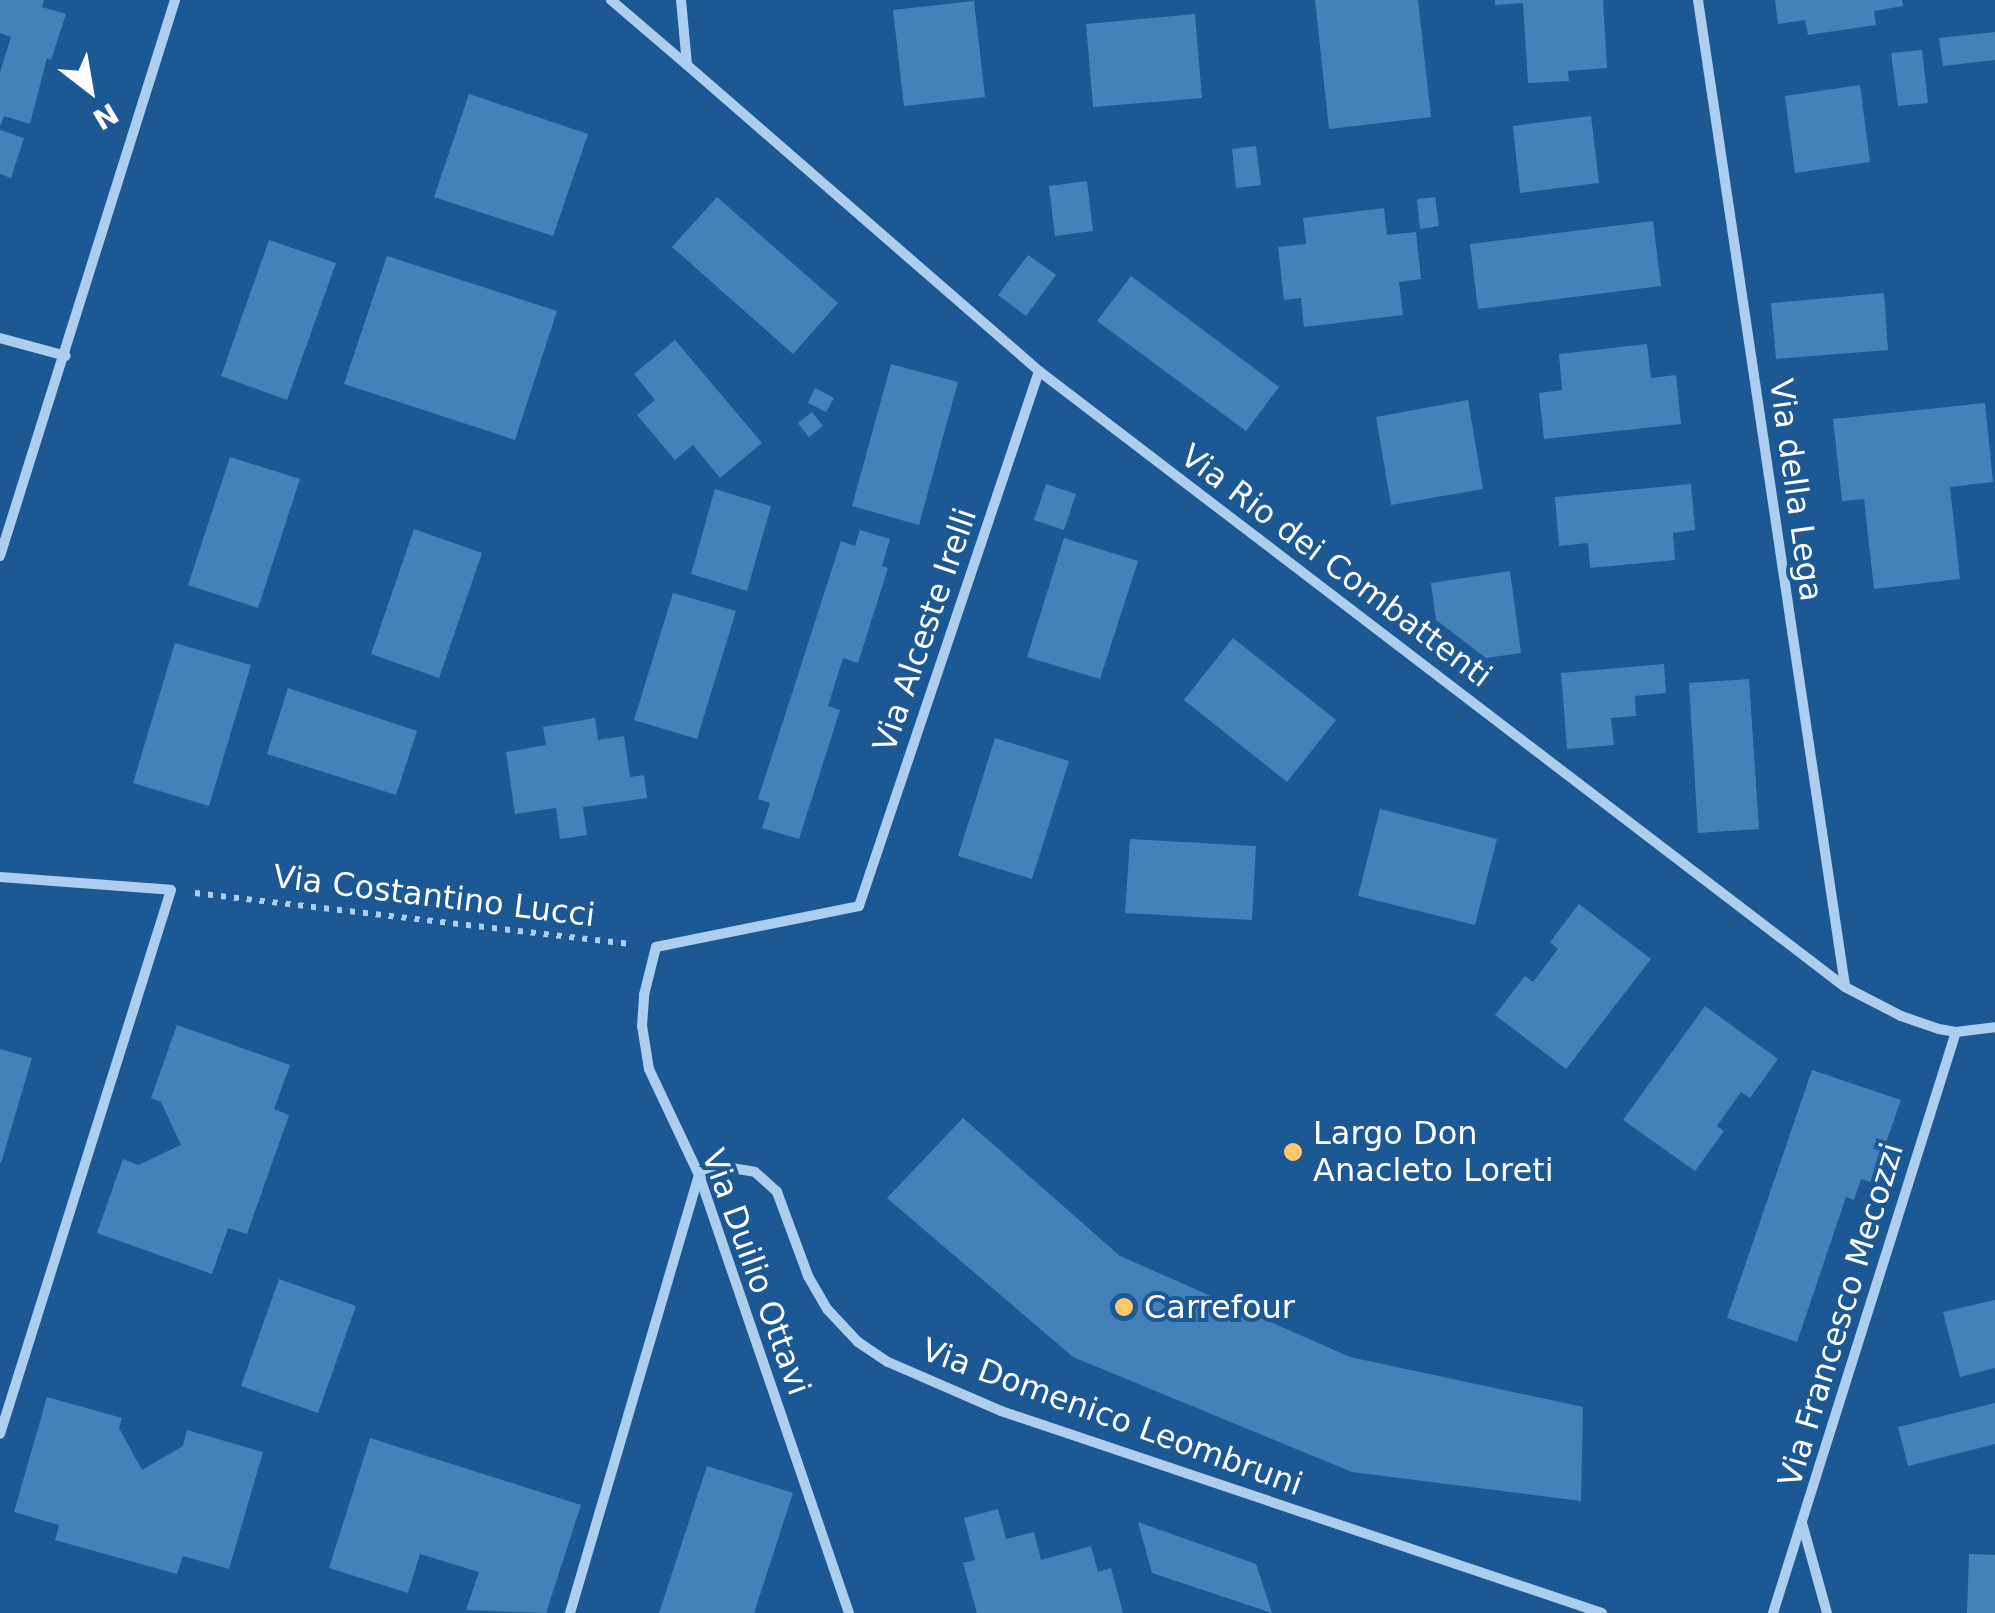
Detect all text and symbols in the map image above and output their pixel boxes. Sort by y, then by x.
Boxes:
north arrow [40,40,140,140]
text: N [87,96,124,136]
street label: Via della Lega [1761,376,1831,604]
street label: Via Rio dei Combattenti [1173,437,1499,695]
street label: Via Alceste Irelli [865,503,985,757]
street label: Via Costantino Lucci [271,857,597,935]
place label: Largo Don Anacleto Loreti [1313,1115,1554,1190]
street label: Via Francesco Mecozzi [1770,1139,1912,1491]
marker: Largo Don Anacleto Loreti [1282,1141,1304,1163]
street label: Via Duilio Ottavi [694,1144,818,1400]
place label: Carrefour [1144,1288,1295,1326]
marker: Carrefour [1113,1296,1135,1318]
street label: Via Domenico Leombruni [917,1330,1307,1504]

